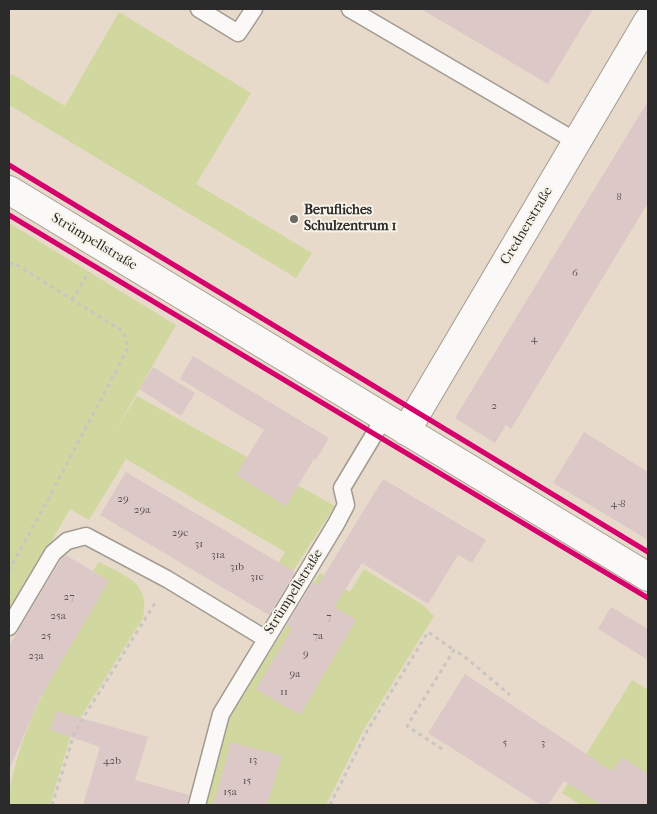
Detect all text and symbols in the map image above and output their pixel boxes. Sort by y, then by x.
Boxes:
street label: Crednerstraße [497,184,557,268]
house number: 8 [616,190,622,204]
place label: Berufliches Schulzentrum 1 [304,203,397,236]
street label: Strümpellstraße [48,210,140,274]
marker: Berufliches Schulzentrum 1 [288,213,300,225]
house number: 6 [572,266,578,280]
house number: 4 [531,332,537,346]
house number: 2 [491,399,497,413]
house number: 29 [117,492,129,506]
house number: 4-8 [611,497,625,511]
house number: 29a [134,503,150,517]
house number: 29c [172,526,188,540]
house number: 31 [195,537,203,551]
street label: Strümpellstraße [261,546,327,638]
house number: 31a [211,548,225,562]
house number: 31b [230,560,244,574]
house number: 31c [250,570,264,584]
house number: 27 [64,590,74,604]
house number: 25a [50,609,66,623]
house number: 7 [326,610,332,624]
house number: 25 [41,629,51,643]
house number: 7a [313,629,323,643]
house number: 9 [303,647,309,661]
house number: 23a [28,649,44,663]
house number: 9a [290,667,300,681]
house number: 11 [280,685,288,699]
house number: 5 [503,736,507,750]
house number: 3 [541,736,545,750]
house number: 13 [249,753,257,767]
house number: 42b [103,754,121,768]
house number: 15 [243,774,251,788]
house number: 15a [223,785,237,799]

